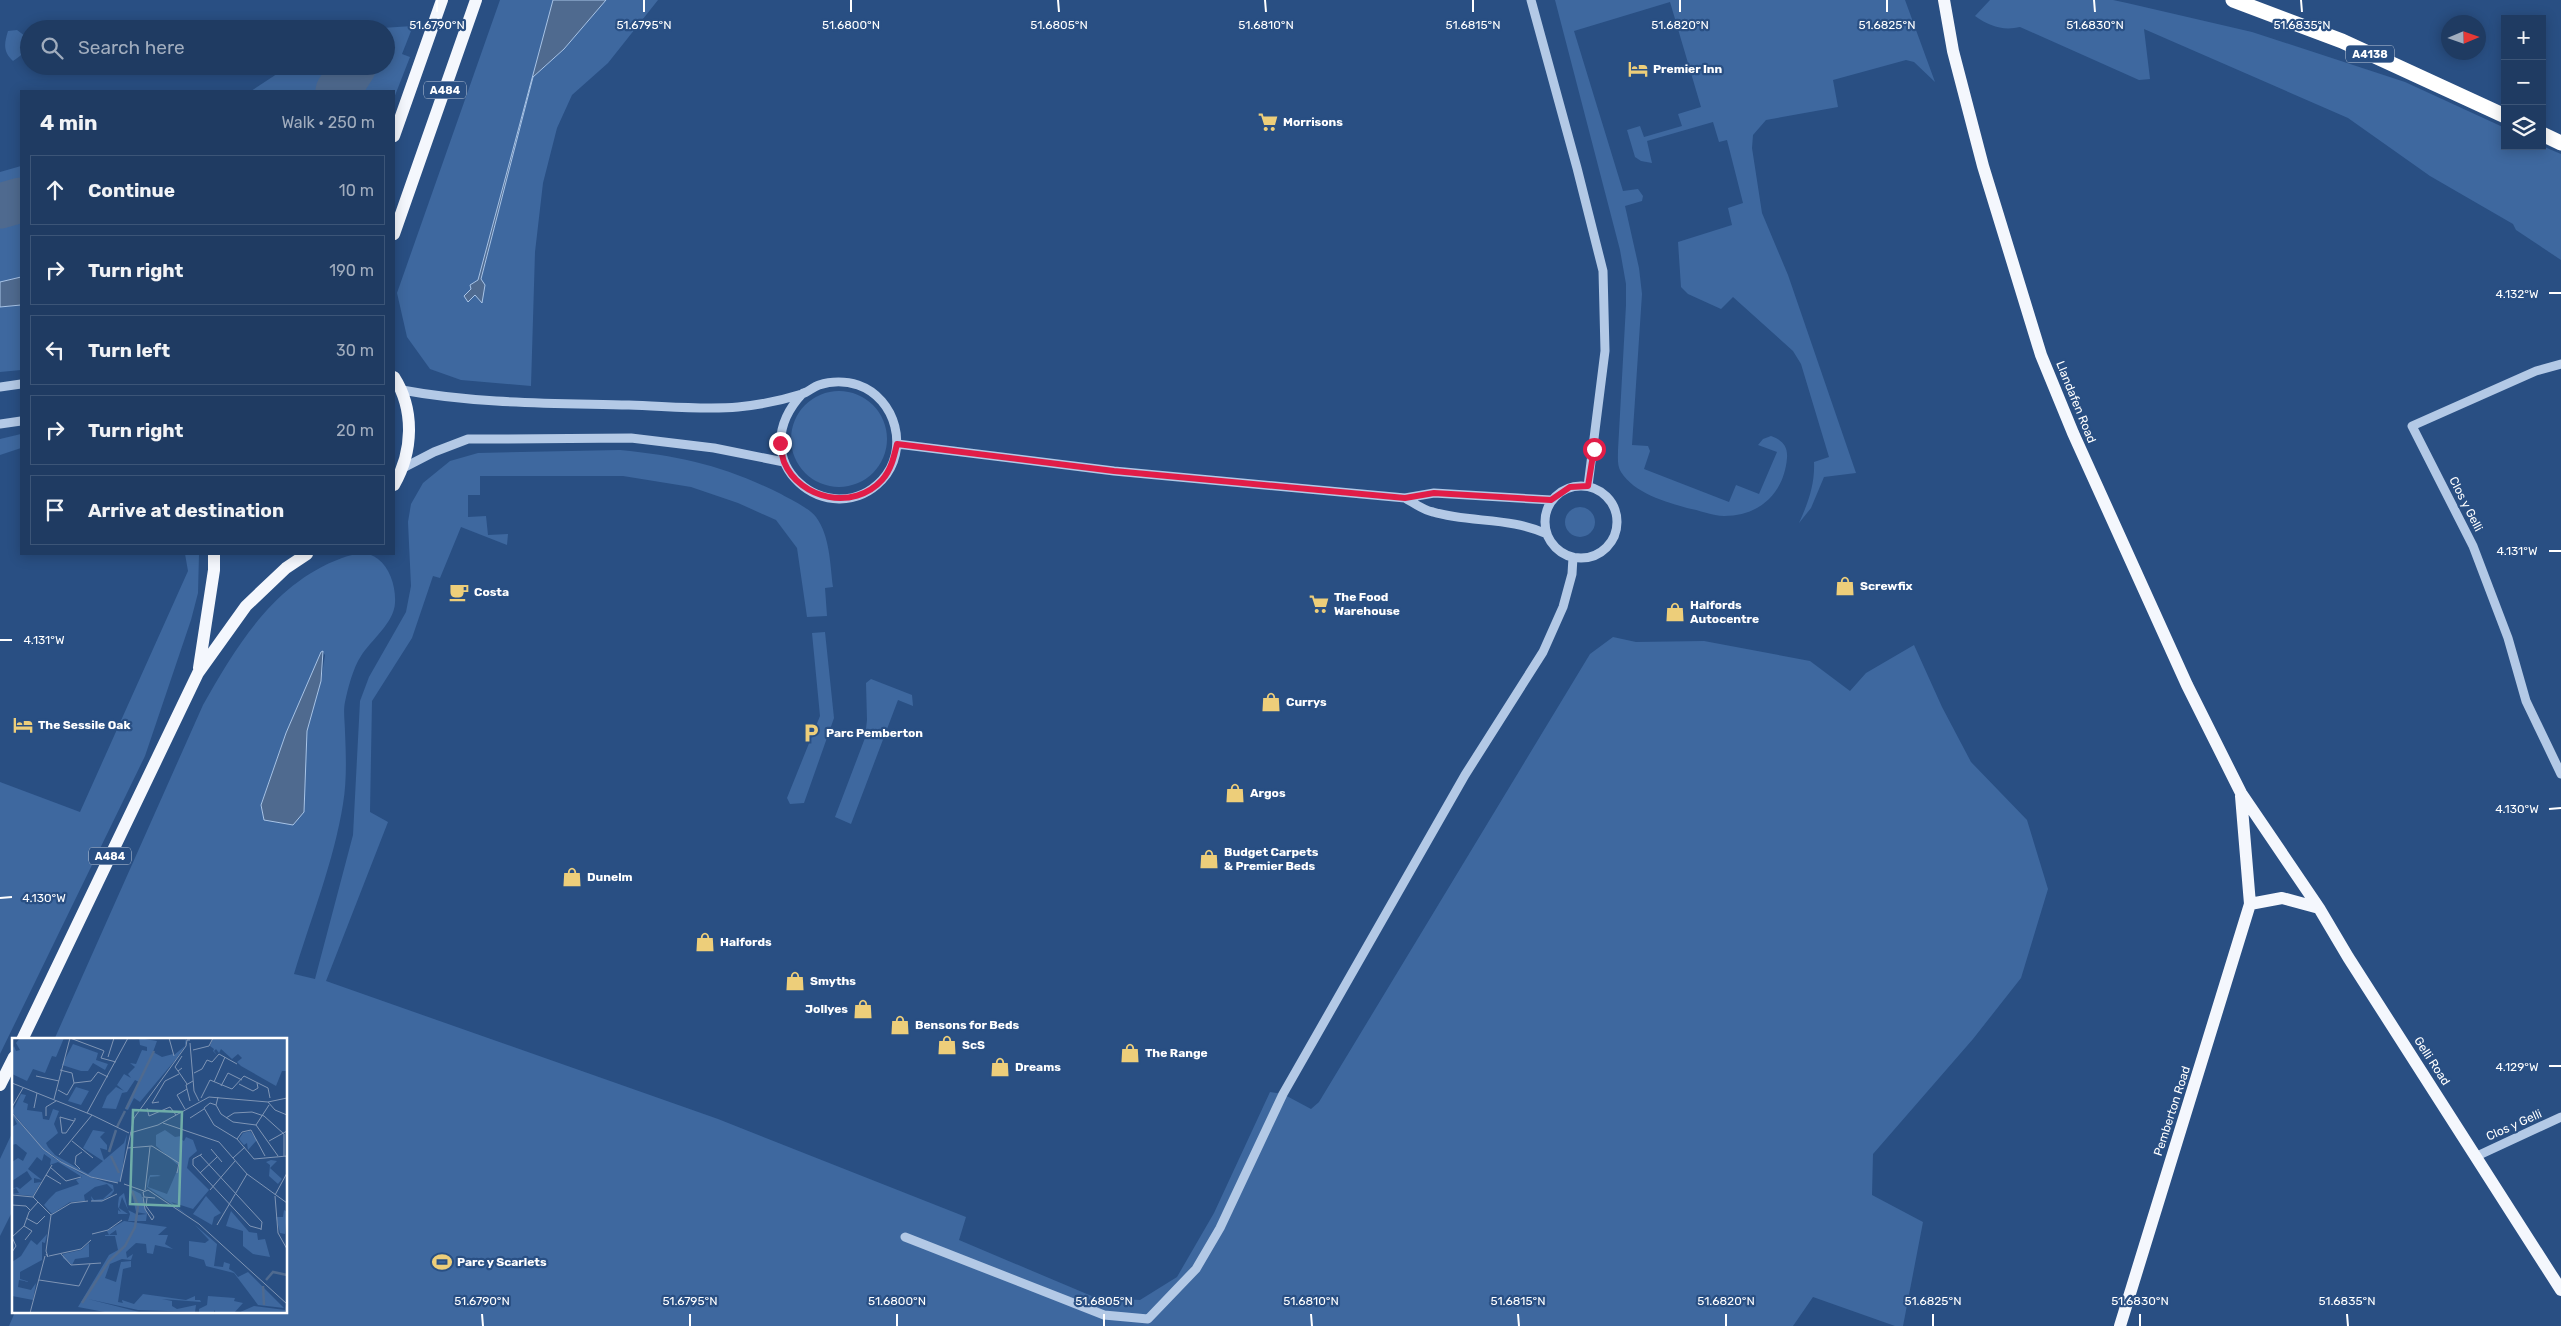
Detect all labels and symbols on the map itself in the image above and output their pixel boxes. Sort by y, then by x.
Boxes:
north arrow [2441,15,2486,60]
text: 51.6790°N [409,18,465,32]
text: 51.6795°N [616,18,672,32]
text: 51.6800°N [822,18,880,32]
text: 51.6805°N [1030,18,1088,32]
text: 51.6810°N [1238,18,1294,32]
text: 51.6815°N [1445,18,1501,32]
text: 51.6820°N [1651,18,1709,32]
text: 51.6825°N [1858,18,1916,32]
text: 51.6830°N [2066,18,2124,32]
text: 51.6835°N [2273,18,2331,32]
road number: A4138 [2346,46,2394,62]
hotel icon: Premier Inn [1627,58,1649,80]
place label: Premier Inn [1653,62,1723,76]
road number: A484 [424,82,466,98]
supermarket icon: Morrisons [1257,111,1279,133]
place label: Morrisons [1283,115,1343,129]
text: 4.132°W [2495,287,2539,301]
street label: Llandafen Road [2053,359,2099,445]
route end [769,432,792,455]
route start [1583,438,1606,461]
street label: Clos y Gelli [2446,474,2486,534]
text: 4.131°W [2496,544,2538,558]
shop icon: Screwfix [1834,575,1856,597]
place label: Screwfix [1860,579,1913,593]
cafe icon: Costa [448,581,470,603]
place label: Costa [474,585,509,599]
place label: The Food Warehouse [1334,590,1400,618]
supermarket icon: The Food Warehouse [1308,593,1330,615]
place label: Halfords Autocentre [1690,598,1759,626]
shop icon: Halfords Autocentre [1664,601,1686,623]
text: 4.131°W [23,633,65,647]
shop icon: Currys [1260,691,1282,713]
place label: Currys [1286,695,1327,709]
hotel icon: The Sessile Oak [12,714,34,736]
place label: The Sessile Oak [38,718,130,732]
parking icon: Parc Pemberton [800,722,822,744]
place label: Parc Pemberton [826,726,923,740]
shop icon: Argos [1224,782,1246,804]
place label: Argos [1250,786,1286,800]
text: 4.130°W [2495,802,2539,816]
place label: Budget Carpets & Premier Beds [1224,845,1319,873]
road number: A484 [89,848,131,864]
shop icon: Budget Carpets & Premier Beds [1198,848,1220,870]
shop icon: Dunelm [561,866,583,888]
place label: Dunelm [587,870,633,884]
text: 4.130°W [22,891,66,905]
shop icon: Halfords [694,931,716,953]
place label: Halfords [720,935,772,949]
shop icon: Smyths [784,970,806,992]
place label: Smyths [810,974,856,988]
shop icon: Jollyes [852,998,874,1020]
place label: Jollyes [805,1002,848,1016]
shop icon: Bensons for Beds [889,1014,911,1036]
place label: Bensons for Beds [915,1018,1019,1032]
shop icon: ScS [936,1034,958,1056]
street label: Gelli Road [2411,1034,2453,1088]
inset map [12,1038,288,1314]
place label: ScS [962,1038,985,1052]
shop icon: The Range [1119,1042,1141,1064]
place label: The Range [1145,1046,1208,1060]
shop icon: Dreams [989,1056,1011,1078]
place label: Dreams [1015,1060,1061,1074]
text: 4.129°W [2495,1060,2539,1074]
street label: Pemberton Road [2151,1064,2193,1158]
street label: Clos y Gelli [2484,1106,2544,1143]
sports icon: Parc y Scarlets [431,1251,453,1273]
place label: Parc y Scarlets [457,1255,547,1269]
text: 51.6790°N [454,1294,510,1308]
text: 51.6795°N [662,1294,718,1308]
text: 51.6800°N [868,1294,926,1308]
text: 51.6805°N [1075,1294,1133,1308]
text: 51.6810°N [1283,1294,1339,1308]
text: 51.6815°N [1490,1294,1546,1308]
text: 51.6820°N [1697,1294,1755,1308]
text: 51.6825°N [1904,1294,1962,1308]
text: 51.6830°N [2111,1294,2169,1308]
text: 51.6835°N [2318,1294,2376,1308]

